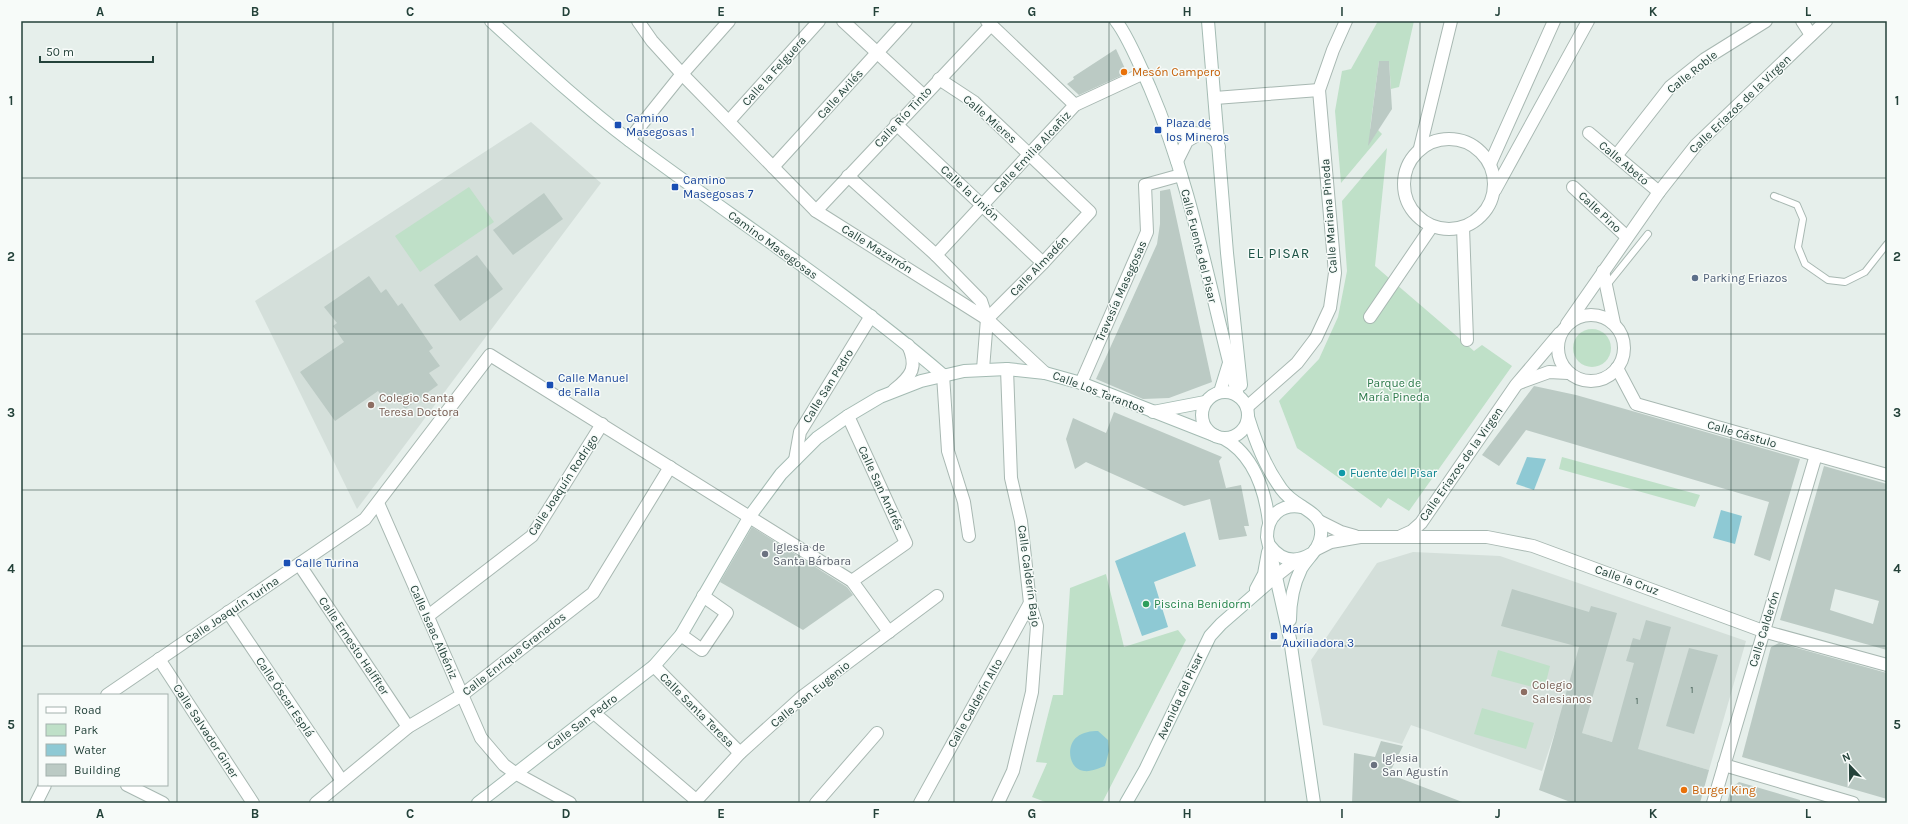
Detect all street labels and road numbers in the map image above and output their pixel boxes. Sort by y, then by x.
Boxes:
street label: Calle la Felguera [739,33,809,109]
street label: Calle Roble [1664,48,1720,96]
street label: Calle Eriazos de la Virgen [1686,52,1794,156]
street label: Calle Avilés [814,66,866,122]
street label: Calle Río Tinto [871,84,935,150]
street label: Calle Mieres [960,92,1020,146]
street label: Calle Emilia Alcañiz [990,108,1074,196]
street label: Calle Abeto [1596,138,1652,188]
street label: Calle Mariana Pineda [1318,158,1340,274]
street label: Calle la Unión [938,162,1002,224]
street label: Calle Fuente del Pisar [1178,188,1220,305]
street label: Calle Pino [1576,189,1624,235]
street label: Camino Masegosas [726,208,820,282]
street label: Calle Mazarrón [839,222,915,276]
street label: Calle Almadén [1007,233,1071,299]
street label: Travesía Masegosas [1092,238,1150,344]
street label: Calle San Pedro [800,346,856,426]
street label: Calle Los Tarantos [1051,368,1147,416]
street label: Calle Eriazos de la Virgen [1416,404,1506,524]
street label: Calle Cástulo [1706,417,1778,451]
street label: Calle Joaquín Rodrigo [525,432,601,538]
street label: Calle San Andrés [855,443,907,533]
street label: Calle Calderín Bajo [1015,524,1043,628]
street label: Calle la Cruz [1593,562,1661,598]
street label: Calle Joaquín Turina [183,573,281,647]
street label: Calle Isaac Albéniz [407,583,461,682]
street label: Calle Calderón [1746,589,1782,669]
street label: Calle Ernesto Halffter [316,594,392,698]
street label: Calle Enrique Granados [459,609,569,699]
street label: Avenida del Pisar [1154,650,1206,741]
street label: Calle Óscar Esplá [253,654,318,740]
street label: Calle Calderín Alto [945,656,1005,750]
street label: Calle San Eugenio [768,658,852,730]
street label: Calle Santa Teresa [657,670,737,750]
street label: Calle Salvador Giner [170,681,242,781]
street label: Calle San Pedro [544,691,620,753]

